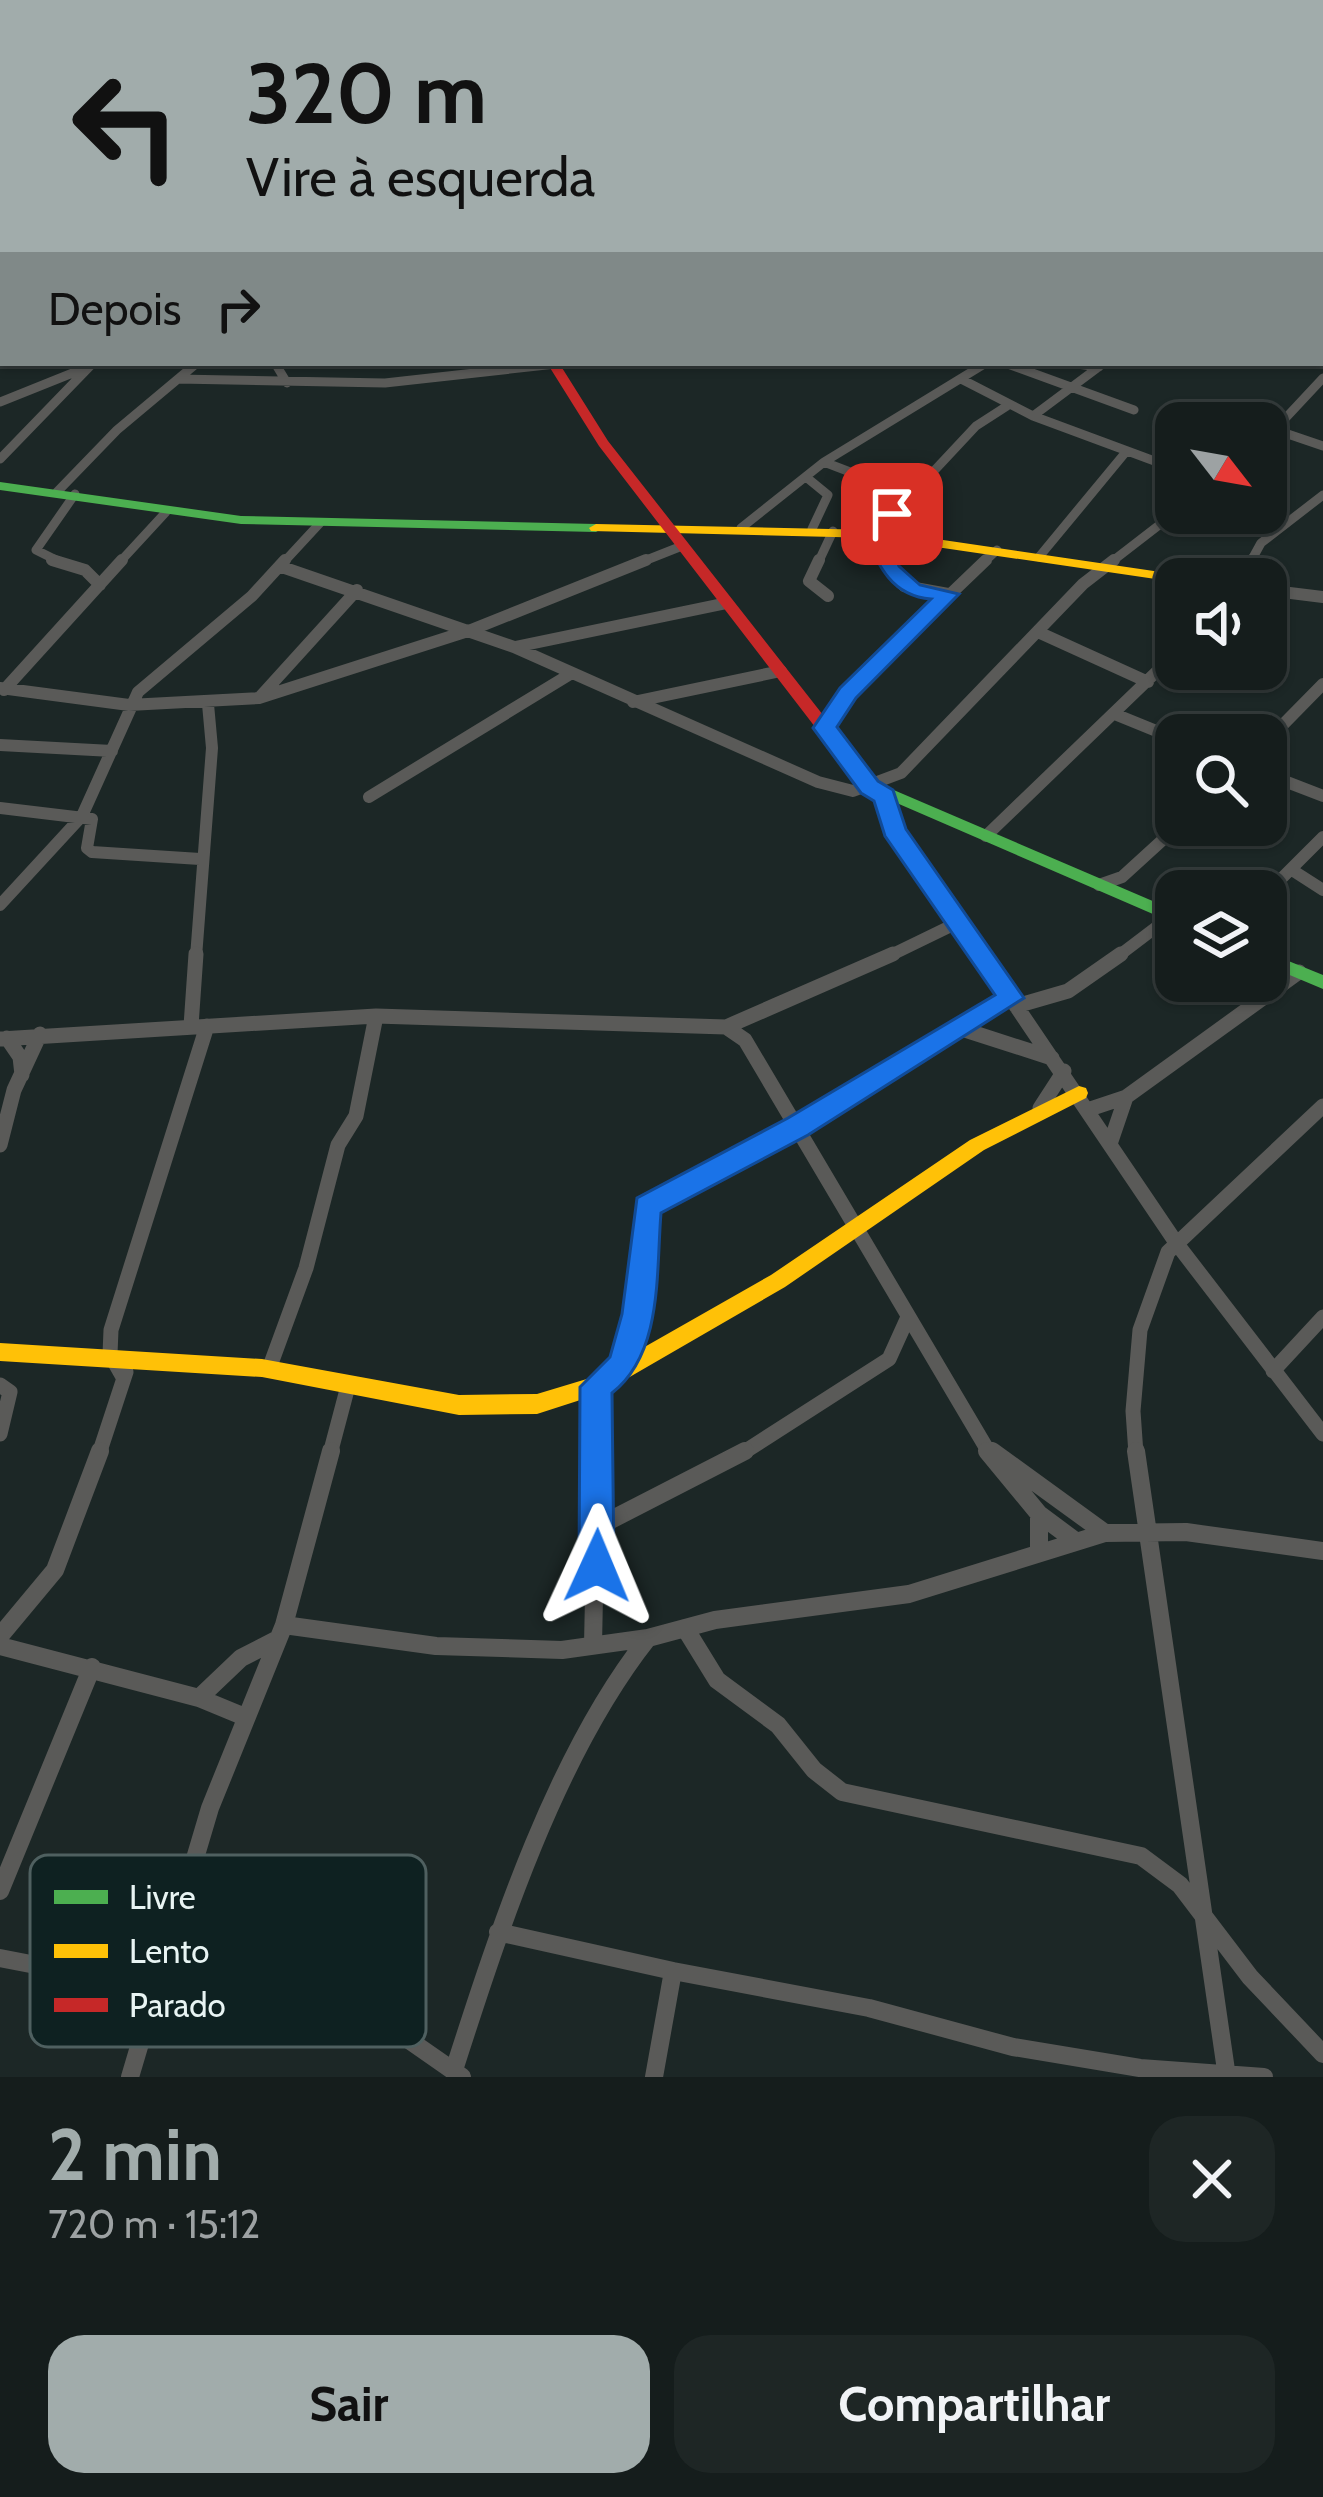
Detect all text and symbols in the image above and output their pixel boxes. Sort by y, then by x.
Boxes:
text: 320 m [246,42,487,144]
icon: left [48,48,204,204]
text: Vire à esquerda [246,144,595,210]
icon: right [205,276,271,342]
text: Depois [48,282,181,336]
north arrow [1155,402,1287,534]
map controls [1155,402,1287,1002]
pin [841,463,943,565]
icon: arrive [859,481,925,547]
button: sound [1155,558,1287,690]
button: search [1155,714,1287,846]
button: layers [1155,870,1287,1002]
position arrow [534,1503,660,1629]
legend [30,1855,426,2047]
text: Livre [129,1877,196,1917]
text: Lento [129,1931,209,1971]
text: Parado [129,1985,226,2025]
text: 2 min [48,2111,222,2198]
button: close [1149,2116,1275,2242]
text: 720 m · 15:12 [48,2200,260,2248]
button: Sair [48,2335,650,2473]
button: Compartilhar [674,2335,1275,2473]

